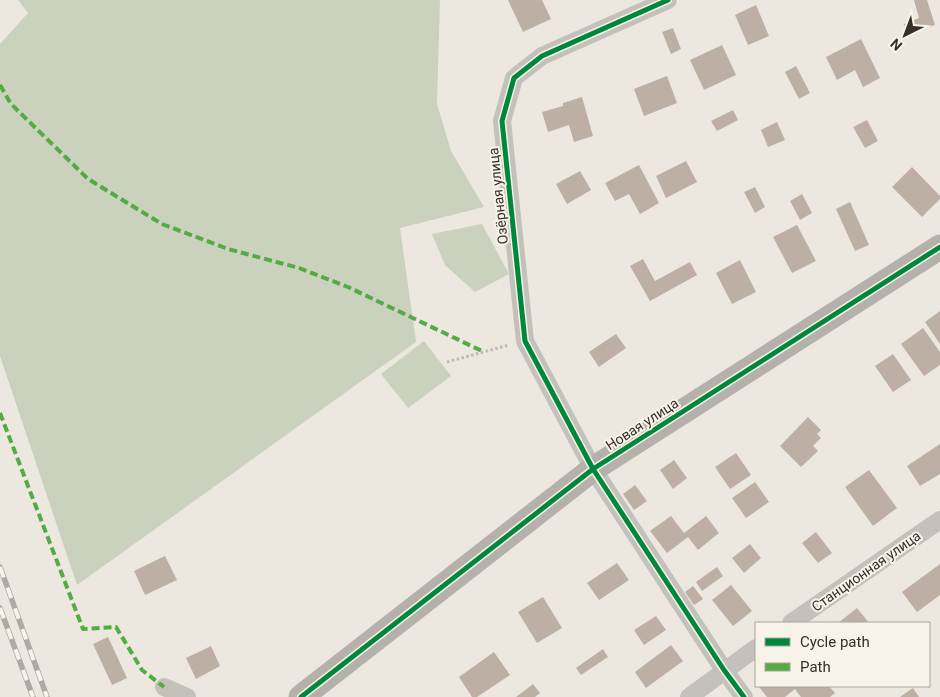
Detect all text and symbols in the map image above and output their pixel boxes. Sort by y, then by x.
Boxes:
north arrow [880,10,930,60]
text: N [887,35,905,54]
street label: Озёрная улица [485,147,511,245]
street label: Новая улица [603,395,681,453]
street label: Станционная улица [809,527,923,615]
legend [755,622,930,687]
text: Cycle path [800,633,870,651]
text: Path [800,658,831,676]

